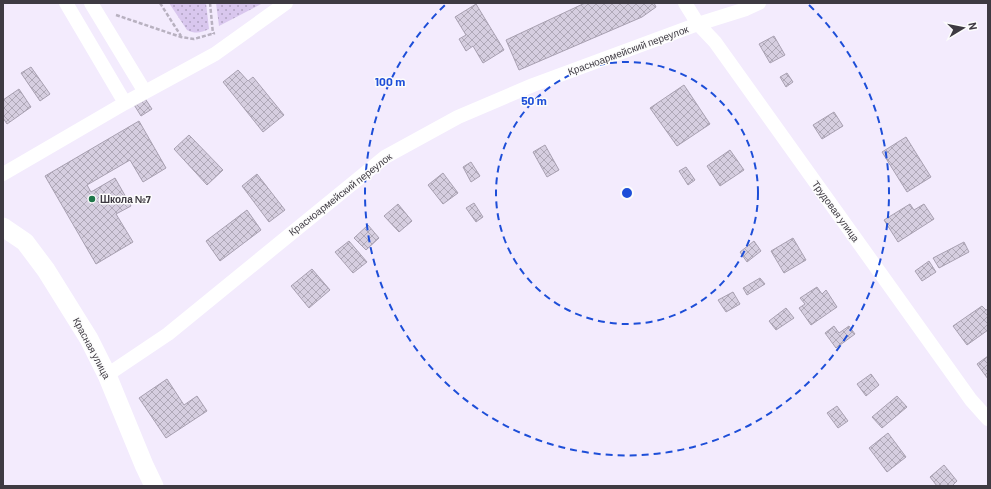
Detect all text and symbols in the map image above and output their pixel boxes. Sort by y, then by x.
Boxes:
north arrow [943,8,983,48]
text: N [966,21,980,31]
street label: Красноармейский переулок [566,22,690,77]
text: 100 m [375,74,405,88]
text: 50 m [521,93,547,107]
street label: Красноармейский переулок [286,150,394,238]
street label: Трудовая улица [810,178,862,244]
centre of rings [620,186,634,200]
place label: Школа №7 [100,193,151,205]
marker: Школа №7 [87,194,97,204]
street label: Красная улица [71,315,113,381]

